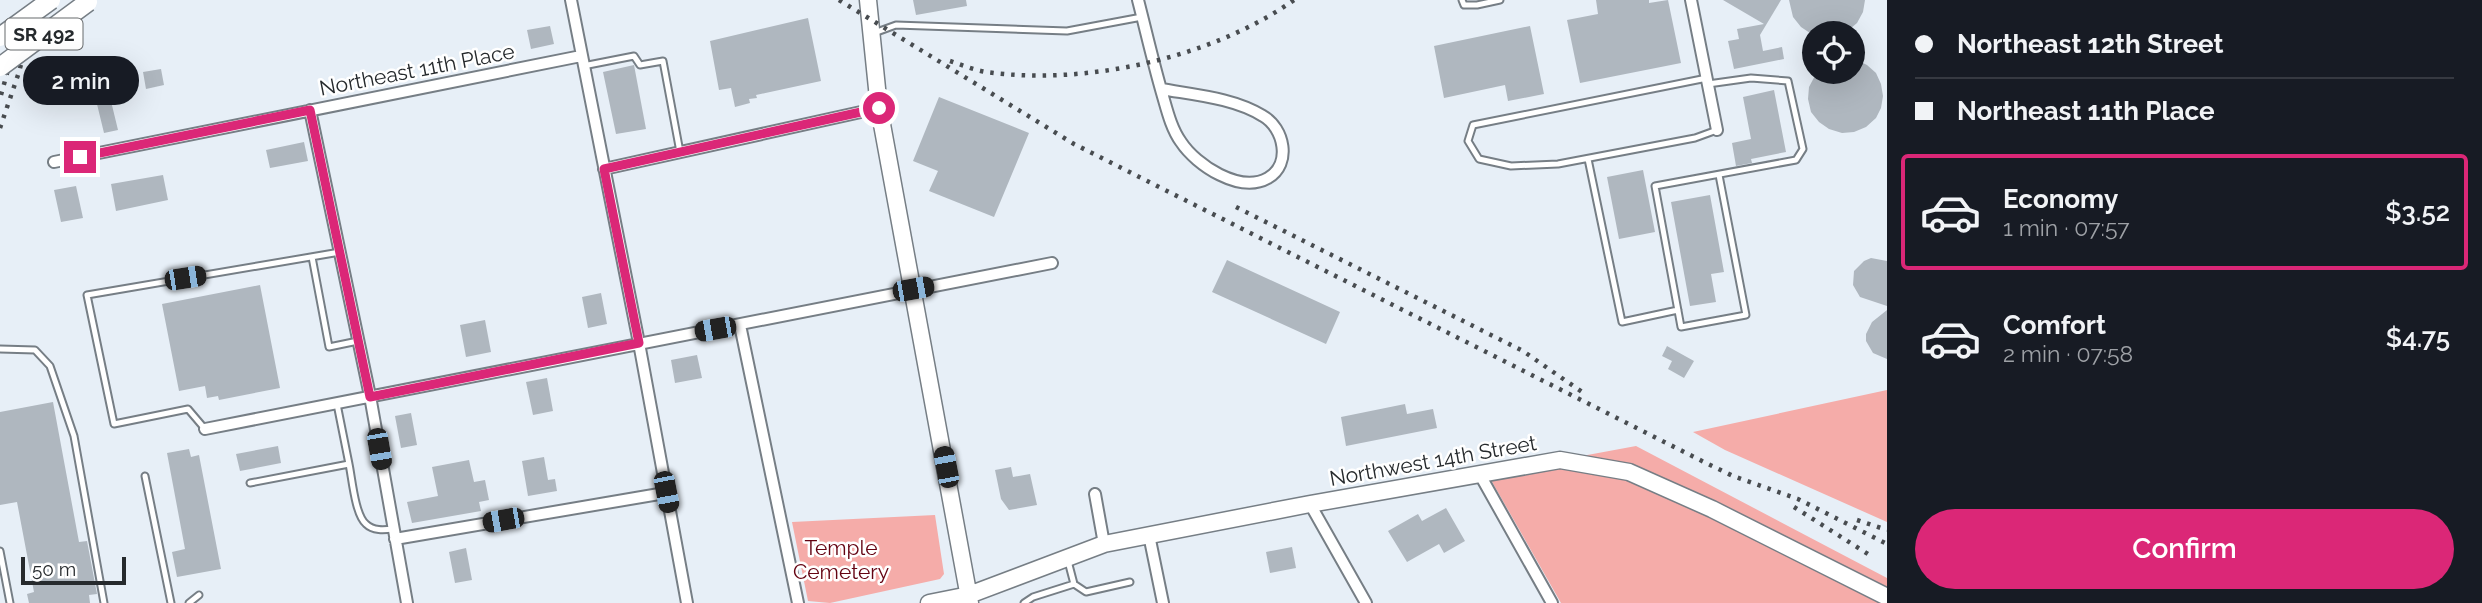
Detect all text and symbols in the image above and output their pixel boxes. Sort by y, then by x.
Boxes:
road number: SR 492 [5,18,82,50]
map controls [1802,21,1865,84]
button: locate [1802,21,1865,84]
text: Northeast 12th Street [1957,29,2224,59]
street label: Northeast 11th Place [317,38,517,101]
callout: 2 min [22,55,138,104]
text: 2 min [52,67,110,94]
route start [863,92,895,124]
text: Northeast 11th Place [1957,96,2215,126]
route end [64,141,96,173]
icon: car [1919,181,1982,244]
text: Economy [2003,184,2118,214]
text: $3.52 [2385,197,2450,227]
text: 1 min · 07:57 [2003,214,2130,241]
car [163,264,208,292]
car [891,275,936,303]
icon: car [1919,307,1982,370]
text: Comfort [2003,310,2106,340]
car [693,315,738,343]
text: $4.75 [2386,323,2450,353]
text: 2 min · 07:58 [2003,340,2133,367]
car [366,426,393,472]
street label: Northwest 14th Street [1327,430,1538,491]
car [932,444,961,490]
car [652,469,681,515]
car [481,506,526,534]
button: Confirm [1915,509,2454,589]
park label: Temple Cemetery [793,535,889,584]
scale bar [21,554,126,586]
text: 50 m [32,558,76,580]

